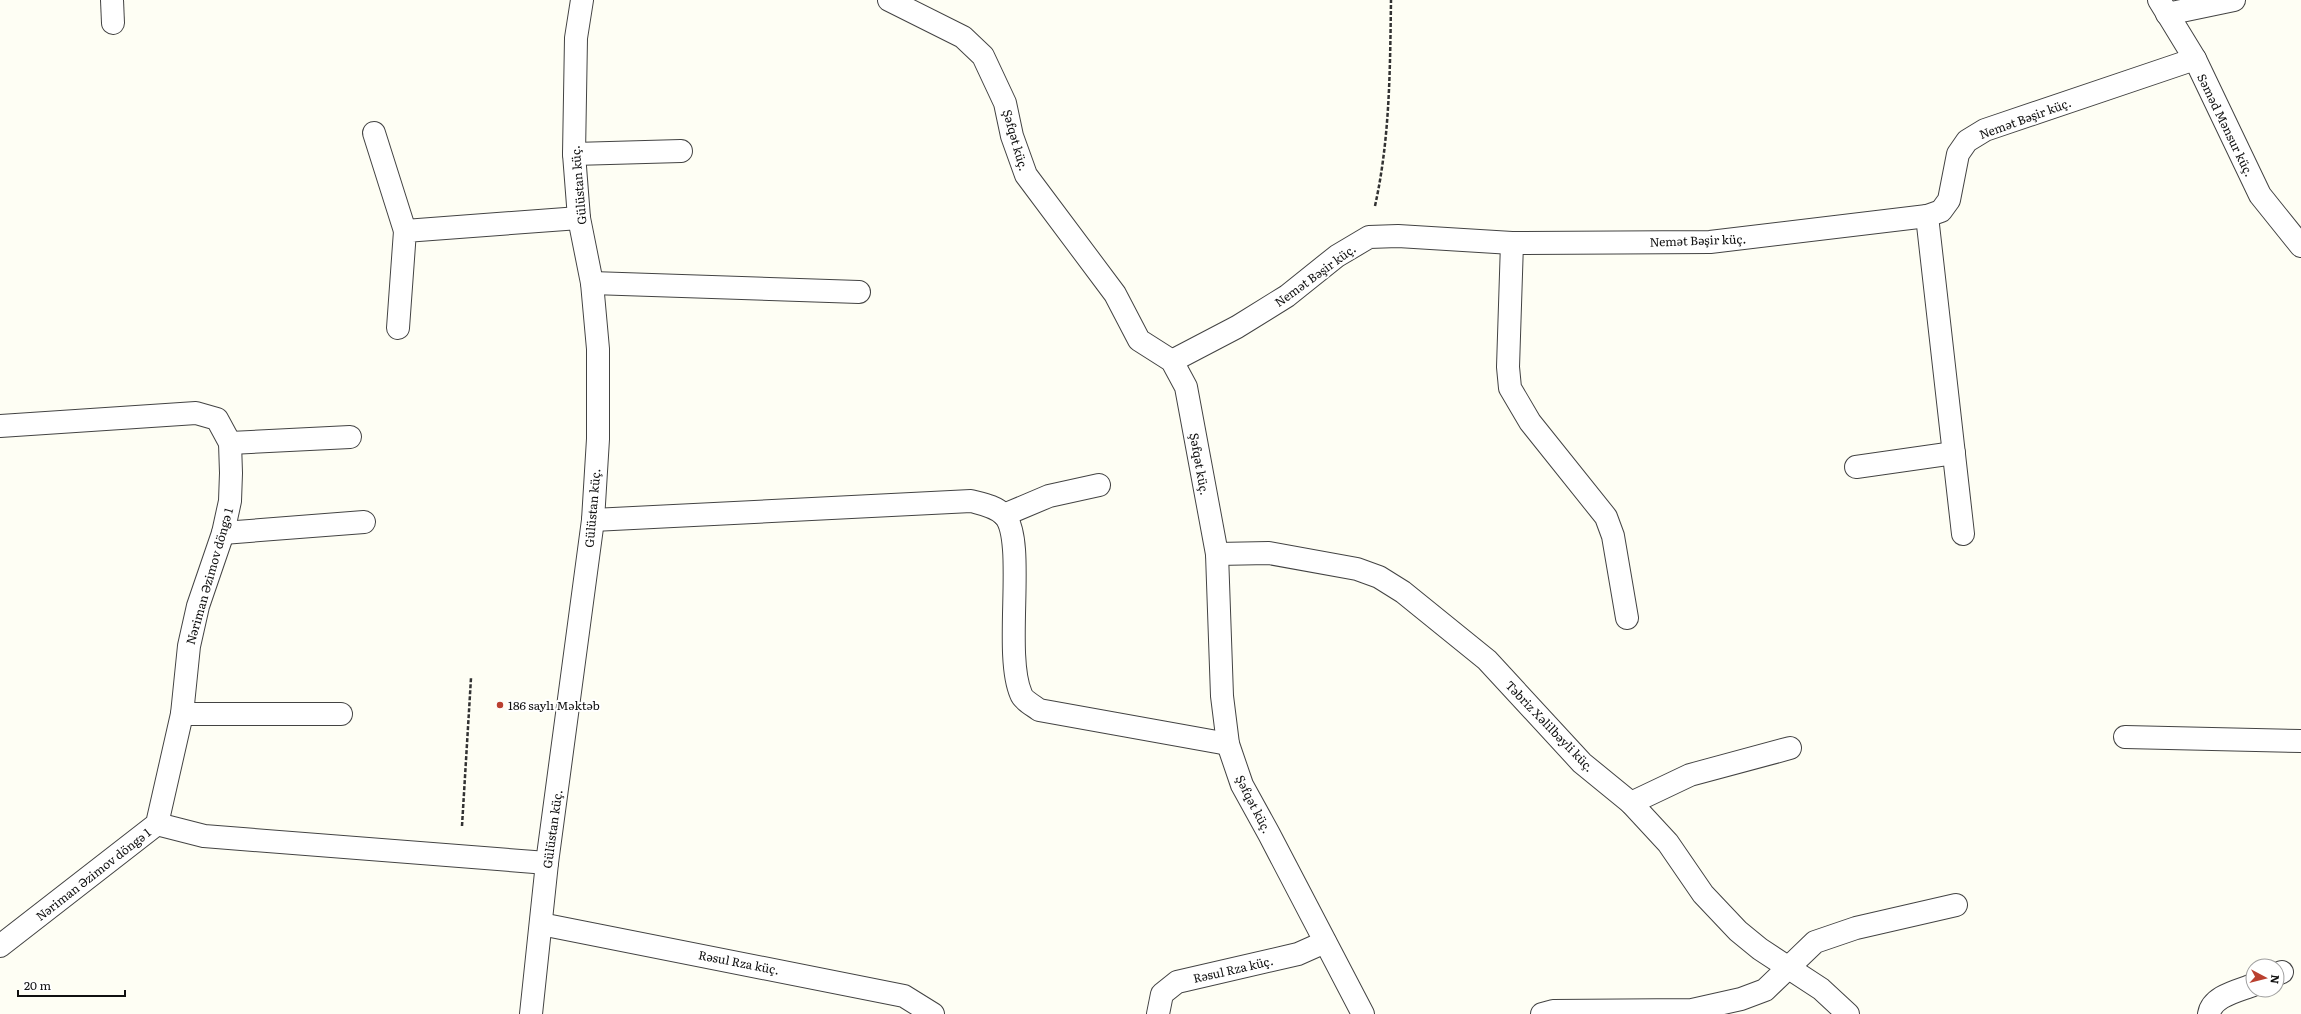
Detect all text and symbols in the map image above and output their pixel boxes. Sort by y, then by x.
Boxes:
street label: Səməd Mənsur küç. [2193,70,2259,180]
street label: Nemət Bəşir küç. [1976,93,2074,143]
street label: Şəfqət küç. [999,107,1033,173]
street label: Gülüstan küç. [566,145,590,225]
street label: Nemət Bəşir küç. [1649,229,1747,251]
street label: Nemət Bəşir küç. [1271,239,1359,311]
street label: Şəfqət küç. [1186,431,1214,497]
street label: Gülüstan küç. [580,468,604,548]
street label: Nəriman Əzimov döngə 1 [181,505,237,647]
street label: Təbriz Xəlilbəyli küç. [1502,676,1598,776]
place label: 186 saylı Məktəb [508,696,600,714]
marker: 186 saylı Məktəb [495,700,505,710]
street label: Şəfqət küç. [1232,772,1276,836]
street label: Gülüstan küç. [538,788,566,870]
street label: Nəriman Əzimov döngə 1 [32,823,155,925]
street label: Rəsul Rza küç. [697,945,781,979]
street label: Rəsul Rza küç. [1191,951,1275,987]
north arrow [2245,958,2285,998]
scale bar [18,972,125,998]
text: N [2267,974,2284,985]
text: 20 m [24,976,51,994]

